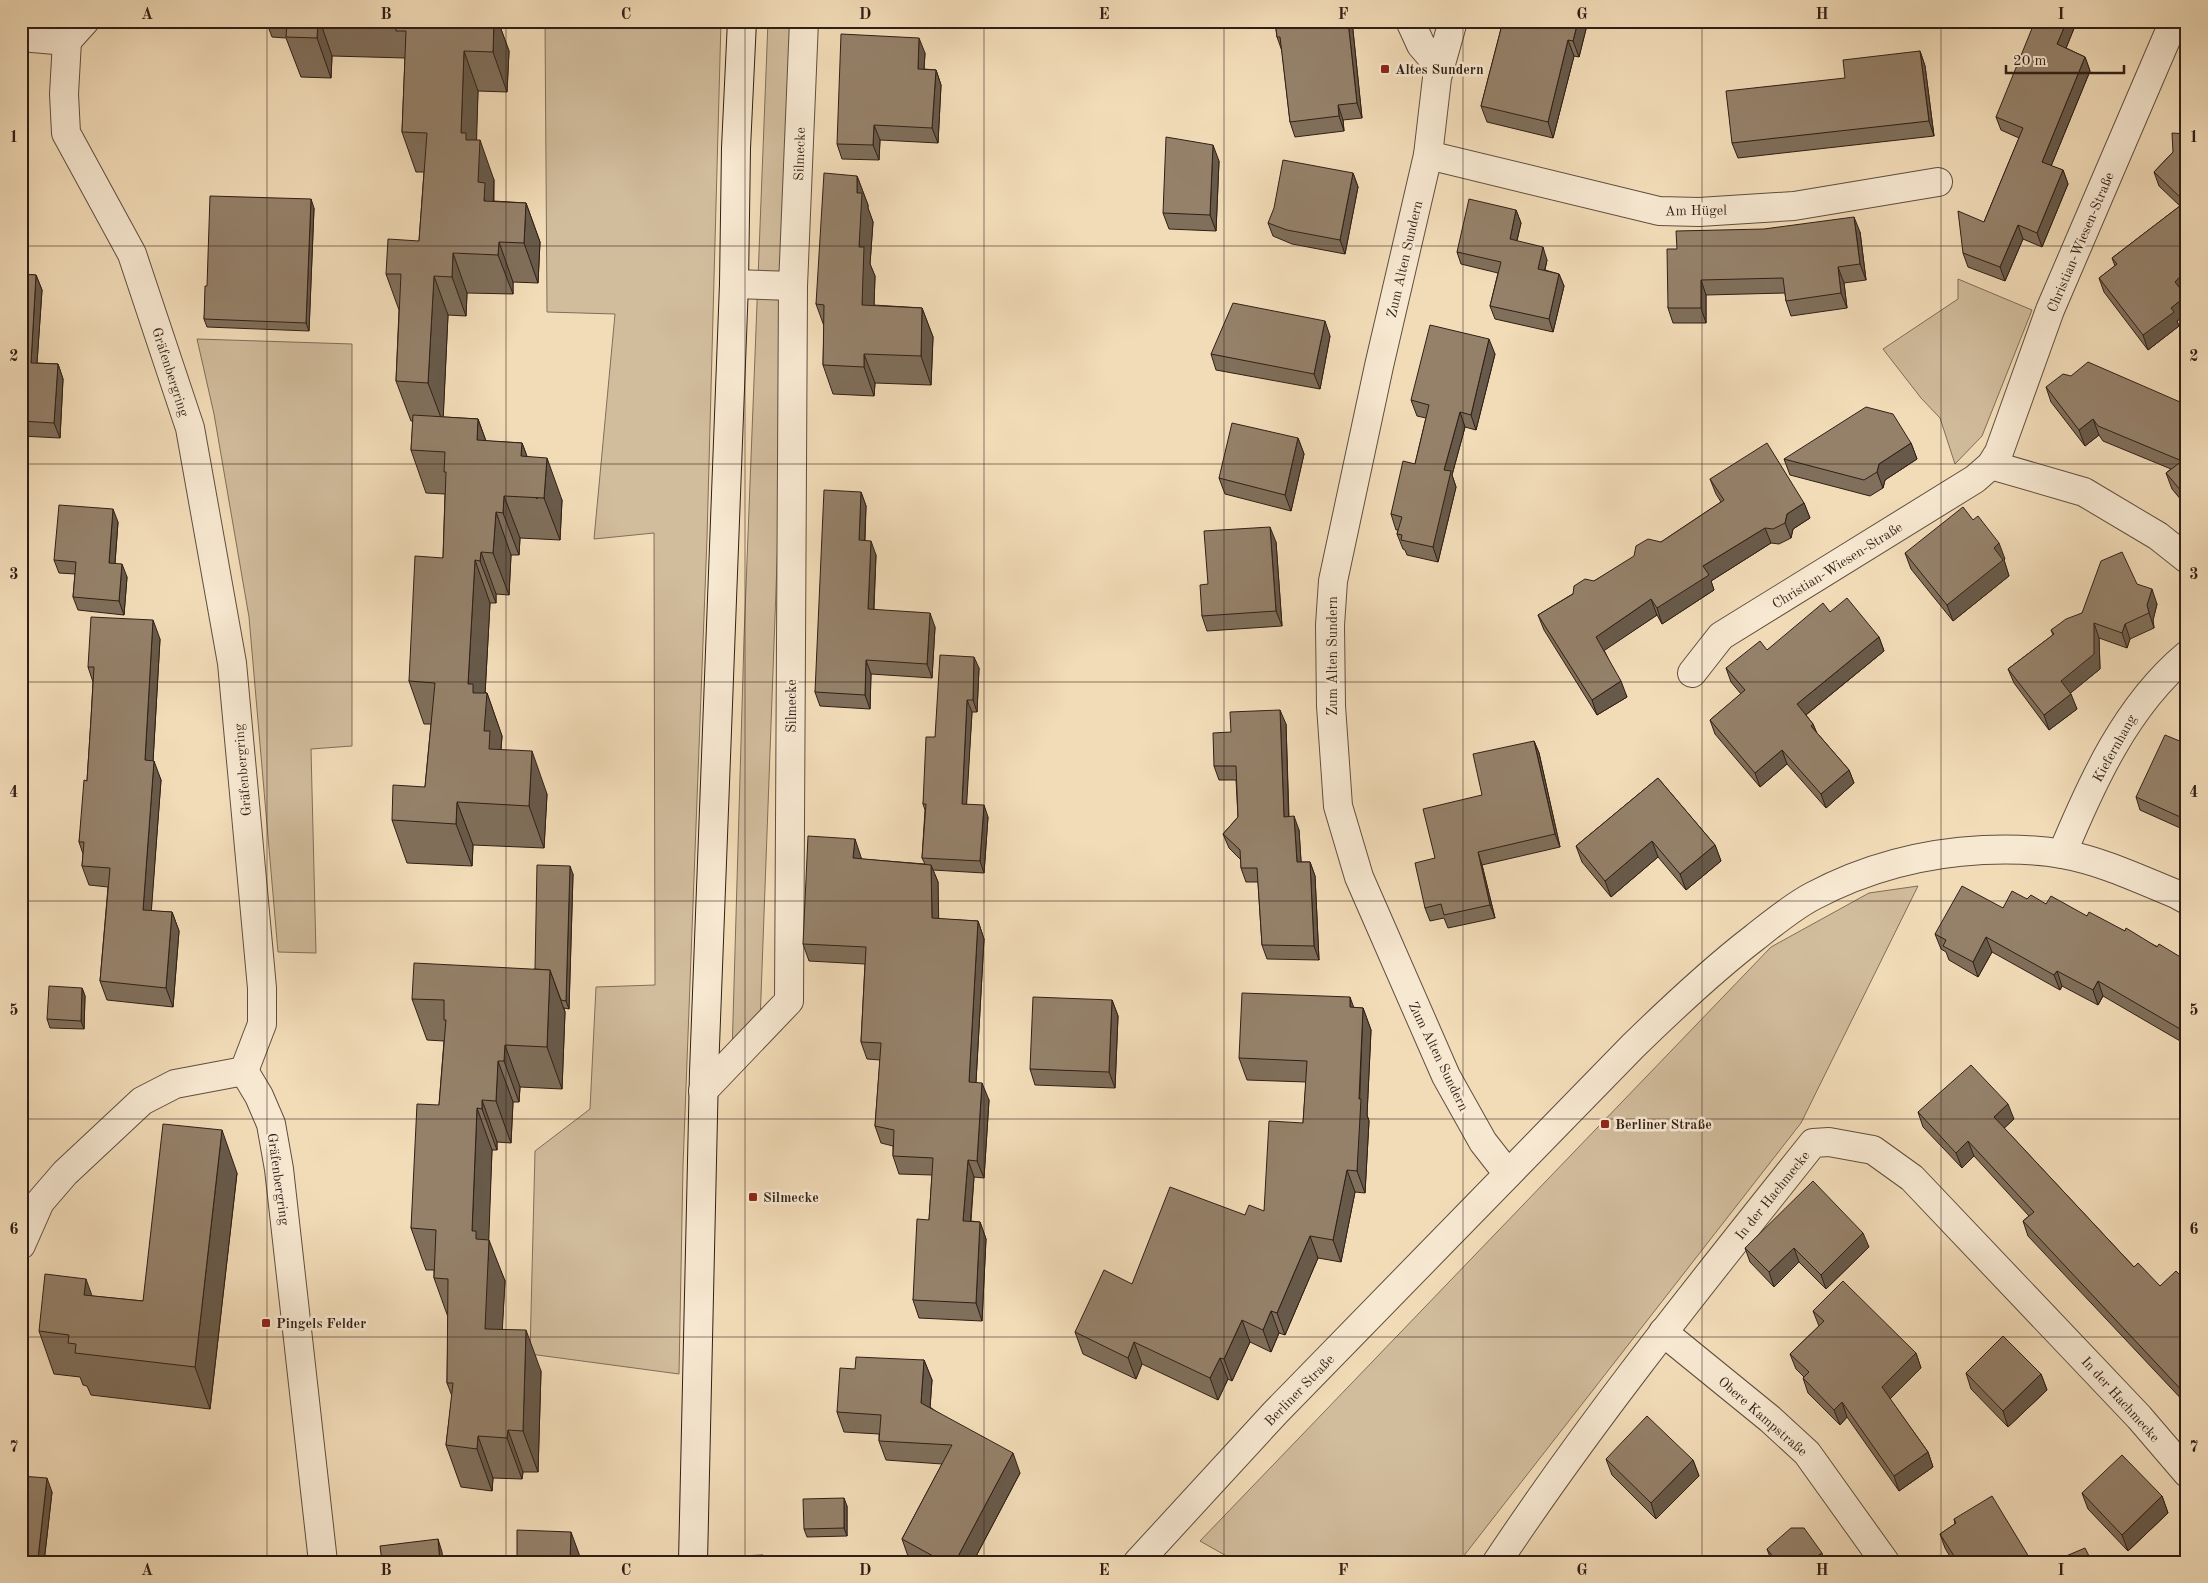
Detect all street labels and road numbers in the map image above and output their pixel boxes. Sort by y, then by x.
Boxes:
street label: Silmecke [792,127,808,181]
street label: Christian-Wiesen-Straße [2045,170,2117,315]
street label: Zum Alten Sundern [1385,199,1425,319]
street label: Am Hügel [1665,203,1727,219]
street label: Gräfenbergring [149,326,191,419]
street label: Christian-Wiesen-Straße [1770,520,1905,612]
street label: Zum Alten Sundern [1326,596,1340,716]
street label: Silmecke [785,679,799,733]
street label: Kiefernhang [2091,712,2139,785]
street label: Gräfenbergring [232,723,254,817]
street label: Zum Alten Sundern [1406,1000,1471,1114]
street label: Gräfenbergring [265,1132,291,1227]
street label: In der Hachmecke [1733,1149,1813,1243]
street label: Berliner Straße [1262,1352,1337,1429]
street label: In der Hachmecke [2078,1354,2162,1445]
street label: Obere Kampstraße [1715,1374,1810,1459]

